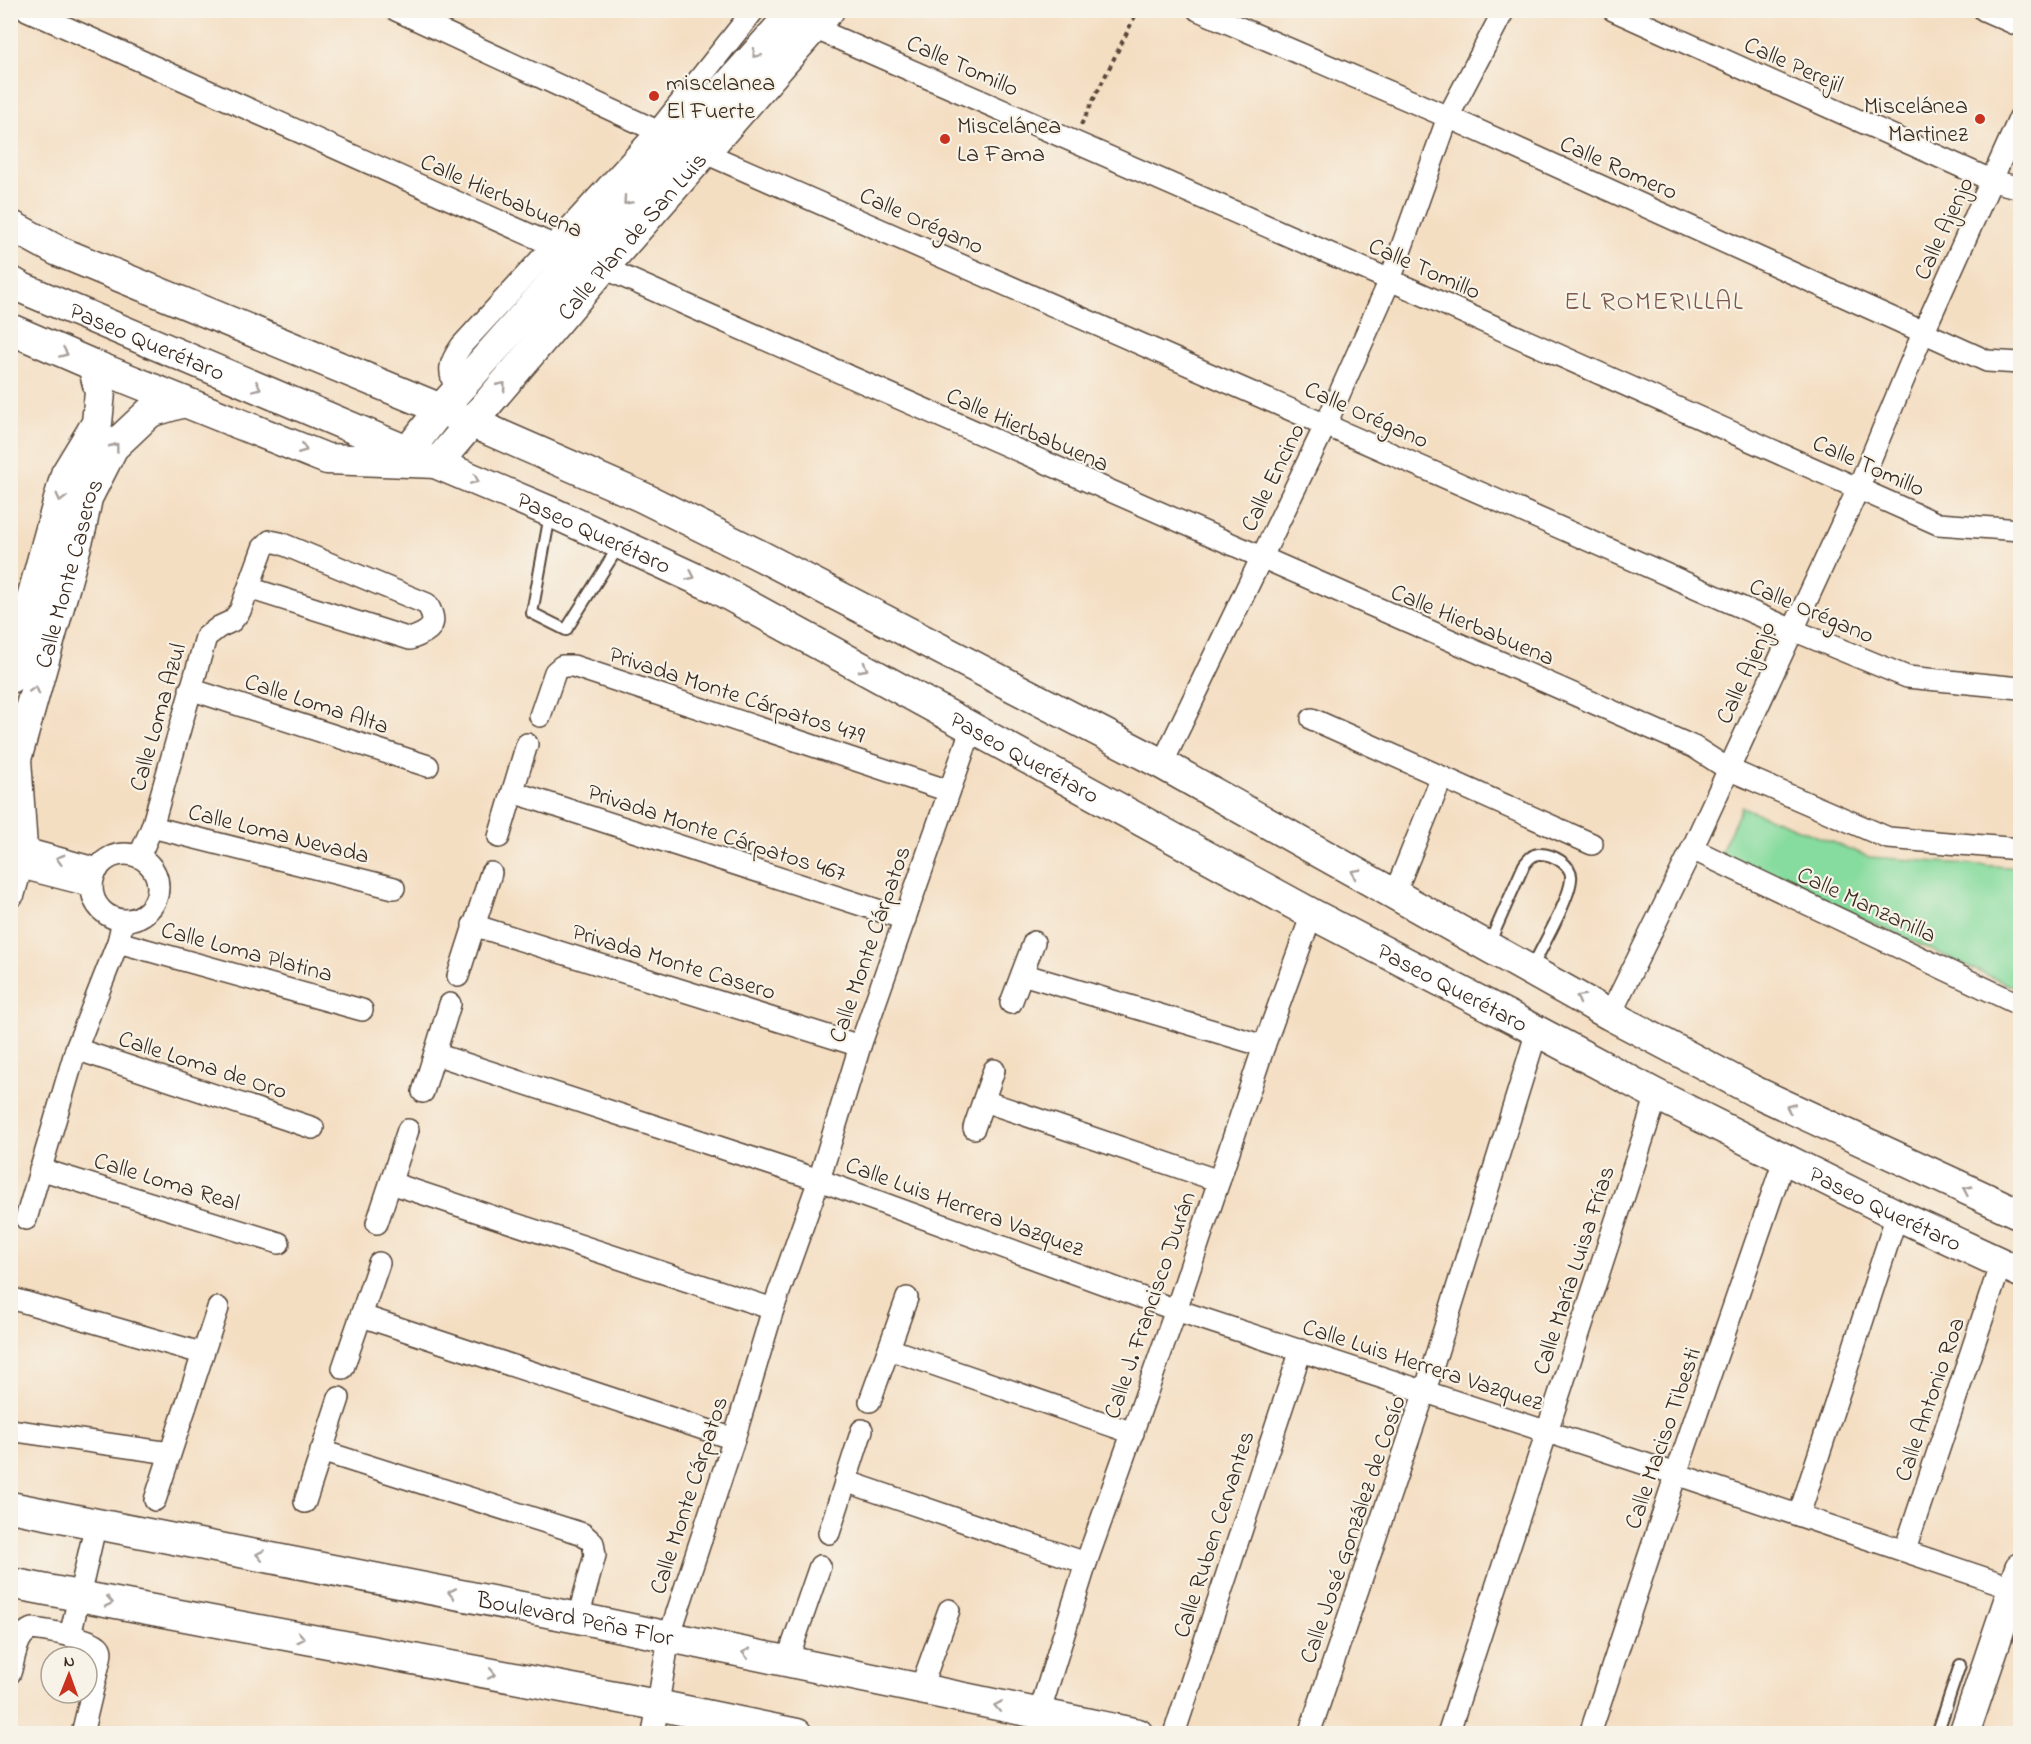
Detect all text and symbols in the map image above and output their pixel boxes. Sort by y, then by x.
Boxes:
street label: Calle Tomillo [900,27,1024,108]
street label: Calle Perejil [1738,29,1848,104]
one-way arrow [753,48,764,59]
place label: miscelanea El Fuerte [666,67,775,130]
marker: miscelanea El Fuerte [647,89,661,103]
place label: Miscelánea Martinez [1864,90,1969,153]
place label: Miscelánea La Fama [957,110,1061,173]
marker: Miscelánea Martinez [1973,112,1987,126]
street label: Calle Romero [1553,128,1683,211]
marker: Miscelánea La Fama [938,132,952,146]
street label: Calle Plan de San Luis [550,145,717,329]
street label: Calle Hierbabuena [414,146,588,249]
street label: Calle Ajenjo [1906,172,1984,286]
street label: Calle Orégano [853,179,989,265]
one-way arrow [624,194,635,205]
street label: Calle Tomillo [1362,230,1486,311]
district label: EL ROMERILLAL [1564,284,1744,322]
street label: Paseo Querétaro [63,295,230,392]
one-way arrow [58,345,69,357]
street label: Calle Orégano [1298,373,1434,459]
one-way arrow [251,380,262,392]
street label: Calle Hierbabuena [940,380,1114,483]
one-way arrow [494,382,505,393]
street label: Calle Encino [1233,418,1316,538]
street label: Calle Tomillo [1806,427,1930,508]
one-way arrow [297,442,308,455]
one-way arrow [108,443,119,454]
street label: Calle Monte Caseros [27,473,114,673]
one-way arrow [469,473,480,485]
street label: Paseo Querétaro [511,484,676,585]
one-way arrow [55,493,68,503]
one-way arrow [685,569,696,581]
street label: Calle Orégano [1743,570,1879,654]
street label: Calle Hierbabuena [1385,576,1559,677]
street label: Calle Ajenjo [1708,616,1786,730]
street label: Privada Monte Cárpatos 479 [604,638,869,755]
street label: Calle Loma Azul [122,640,197,796]
one-way arrow [857,661,868,672]
street label: Calle Loma Alta [240,666,393,745]
one-way arrow [28,686,40,696]
street label: Paseo Querétaro [942,704,1105,814]
street label: Privada Monte Cárpatos 467 [582,776,850,893]
street label: Calle Loma Nevada [184,796,373,875]
street label: Calle Monte Cárpatos [821,842,921,1048]
one-way arrow [55,853,65,866]
street label: Calle Manzanilla [1790,859,1942,954]
one-way arrow [1351,869,1361,880]
street label: Calle Loma Platina [157,914,336,993]
street label: Privada Monte Casero [567,916,780,1011]
street label: Paseo Querétaro [1370,936,1533,1043]
one-way arrow [1576,994,1586,1005]
street label: Calle Loma de Oro [113,1023,291,1110]
one-way arrow [1786,1103,1797,1115]
street label: Calle Loma Real [89,1145,244,1222]
street label: Calle Luis Herrera Vazquez [840,1149,1089,1268]
street label: Paseo Querétaro [1802,1159,1967,1262]
street label: Calle María Luisa Frías [1525,1162,1626,1380]
one-way arrow [1963,1185,1974,1197]
street label: Calle J. Francisco Durán [1096,1187,1207,1424]
street label: Calle Luis Herrera Vazquez [1297,1311,1548,1422]
street label: Calle Antonio Roa [1887,1313,1976,1487]
street label: Calle Maciso Tibesti [1617,1343,1712,1534]
street label: Calle José González de Cosío [1292,1391,1417,1669]
street label: Calle Monte Cárpatos [642,1392,739,1599]
street label: Calle Ruben Cervantes [1165,1427,1265,1643]
one-way arrow [256,1549,266,1562]
street label: Boulevard Peña Flor [472,1583,677,1657]
one-way arrow [447,1587,457,1600]
one-way arrow [104,1595,114,1608]
one-way arrow [296,1631,306,1644]
north arrow [39,1645,99,1705]
one-way arrow [741,1647,751,1660]
text: N [64,1650,75,1674]
one-way arrow [487,1667,497,1680]
one-way arrow [993,1700,1003,1713]

